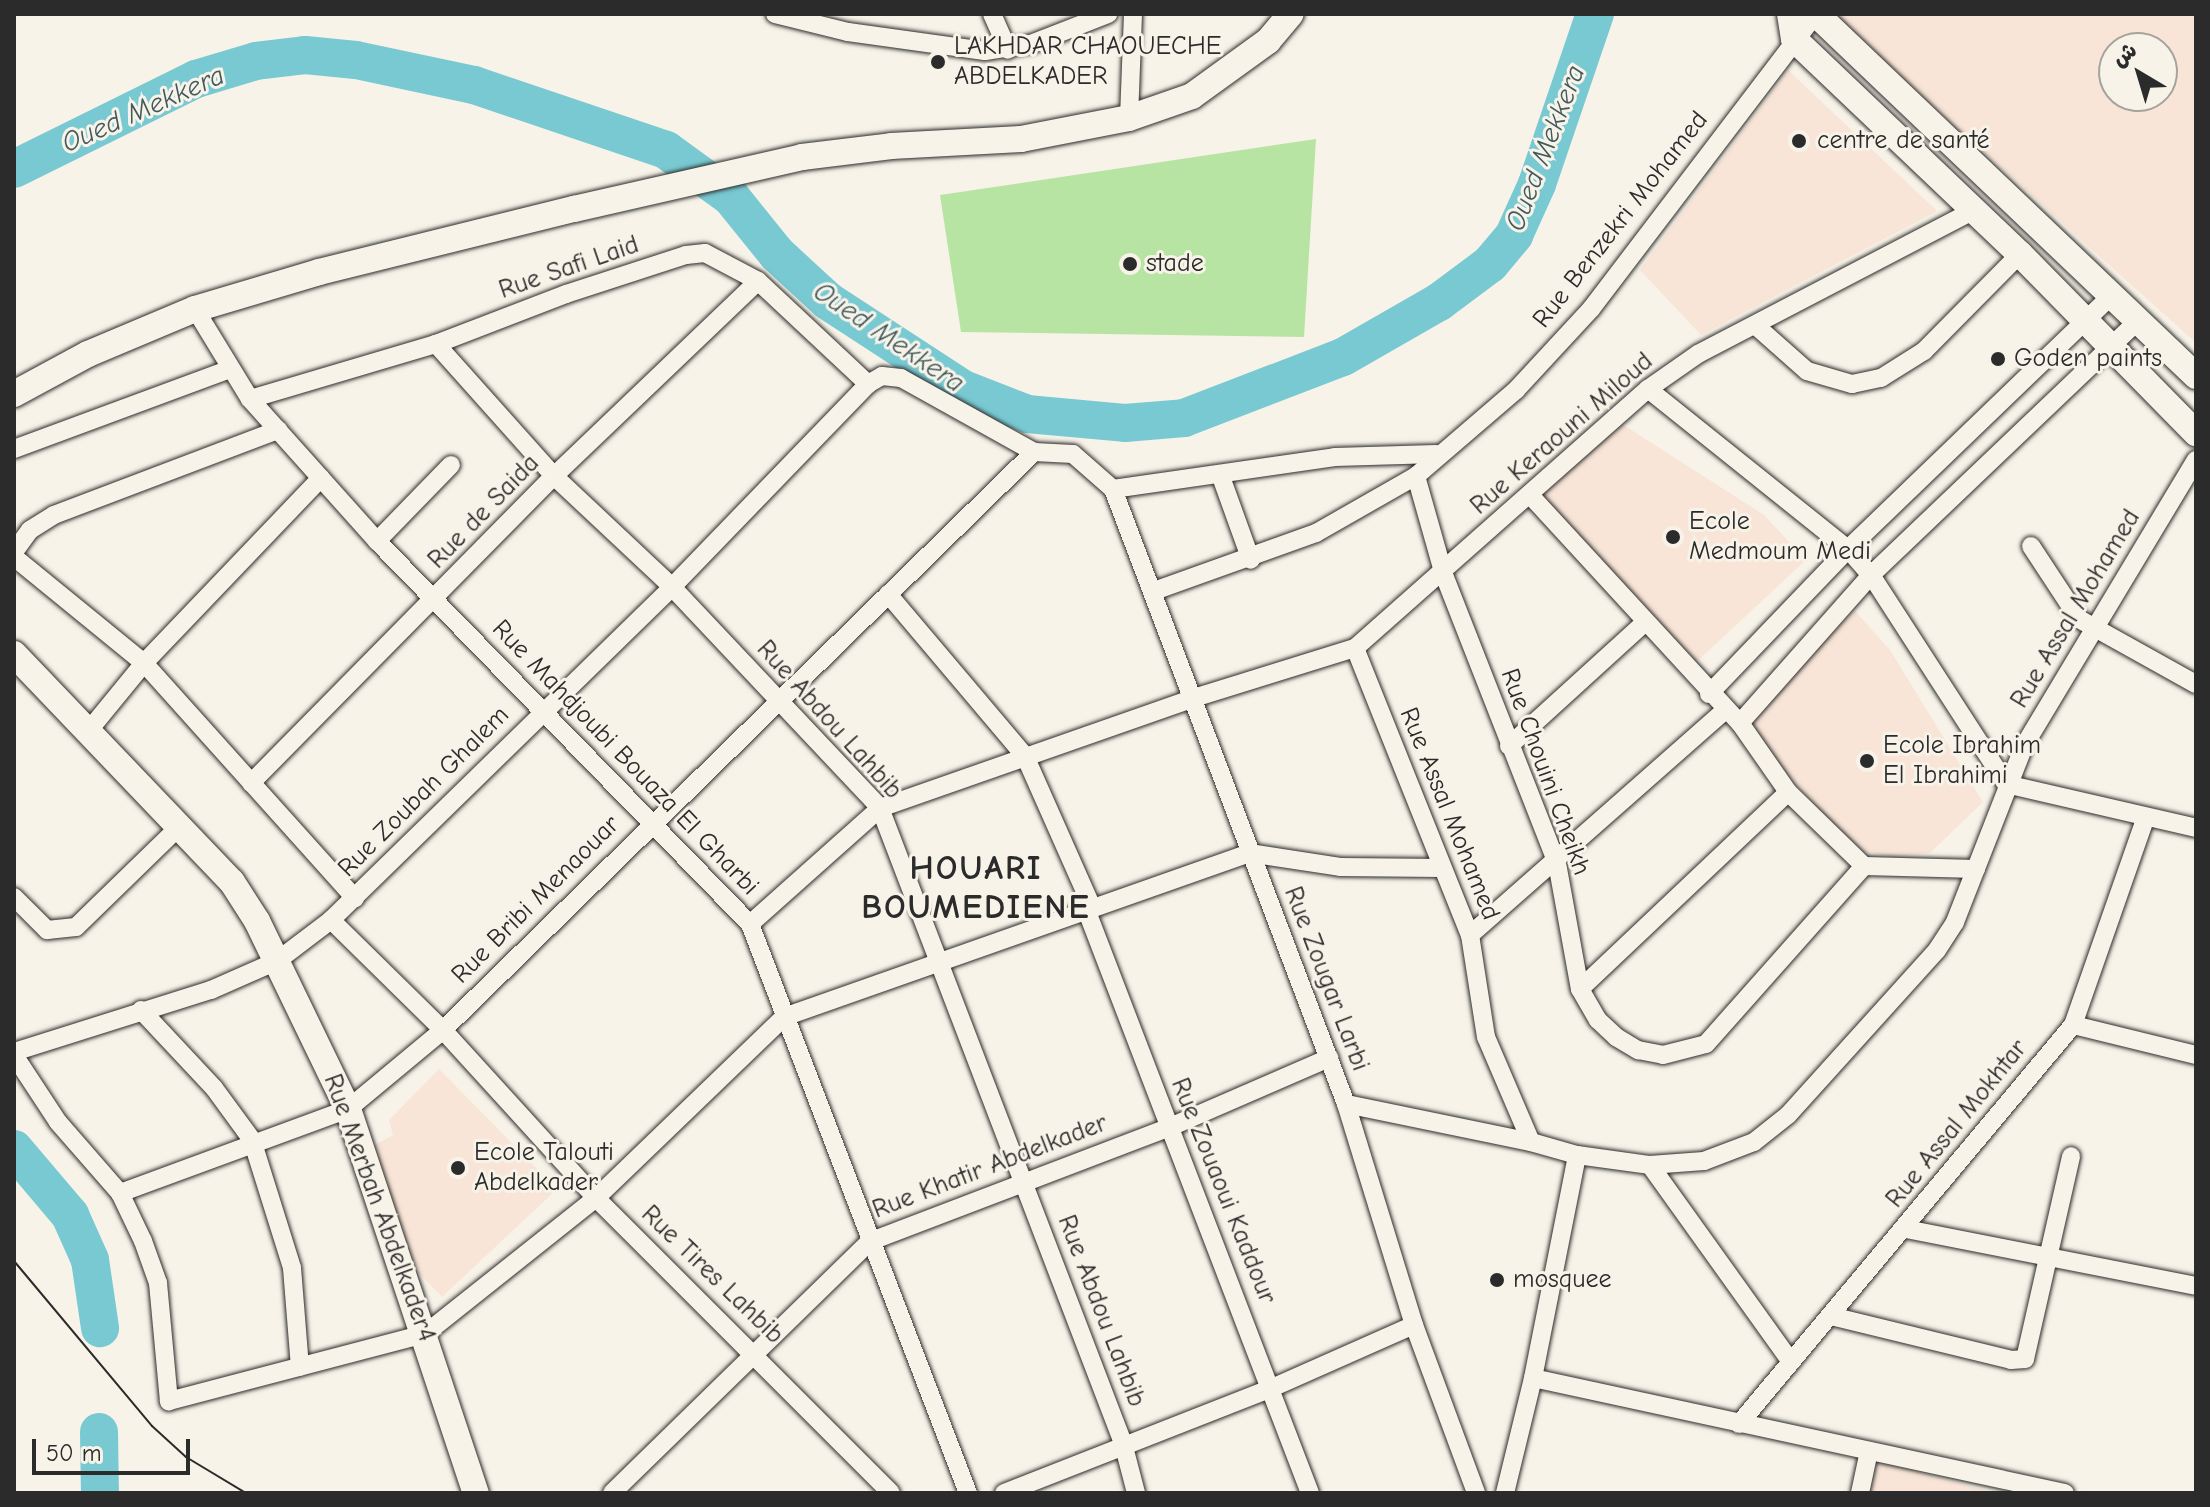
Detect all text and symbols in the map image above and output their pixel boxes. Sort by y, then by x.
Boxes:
place label: LAKHDAR CHAOUECHE ABDELKADER [954,31,1221,92]
north arrow [2098,32,2178,112]
text: ش [2107,37,2142,72]
marker: LAKHDAR CHAOUECHE ABDELKADER [929,53,947,71]
water label: Oued Mekkera [57,58,229,160]
water label: Oued Mekkera [1498,61,1592,235]
street label: Rue Benzekri Mohamed [1527,105,1715,335]
place label: centre de santé [1817,125,1990,157]
marker: centre de santé [1788,130,1810,152]
street label: Rue Safi Laid [495,230,643,306]
place label: stade [1146,248,1204,280]
marker: stade [1121,255,1139,273]
water label: Oued Mekkera [807,274,971,400]
place label: Goden paints [2014,343,2162,375]
street label: Rue Keraouni Miloud [1464,346,1660,522]
marker: Goden paints [1989,350,2007,368]
street label: Rue de Saida [422,448,546,576]
street label: Rue Assal Mohamed [2004,504,2148,714]
place label: Ecole Medmoum Medi [1689,506,1871,568]
marker: Ecole Medmoum Medi [1664,528,1682,546]
street label: Rue Mahdjoubi Bouaza El Gharbi [485,614,765,902]
street label: Rue Abdou Lahbib [750,634,908,806]
street label: Rue Chouini Cheikh [1493,664,1597,880]
street label: Rue Zoubah Ghalem [332,700,516,884]
street label: Rue Assal Mohamed [1392,703,1506,925]
place label: Ecole Ibrahim El Ibrahimi [1883,730,2041,792]
marker: Ecole Ibrahim El Ibrahimi [1858,752,1876,770]
street label: Rue Bribi Menaouar [446,810,626,990]
district label: HOUARI BOUMEDIENE [861,848,1091,928]
street label: Rue Zougar Larbi [1276,882,1376,1076]
street label: Rue Assal Mokhtar [1880,1034,2034,1214]
street label: Rue Merbah Abdelkader4 [316,1070,442,1346]
street label: Rue Zouaoui Kaddour [1163,1074,1283,1308]
street label: Rue Khatir Abdelkader [868,1108,1112,1226]
place label: Ecole Talouti Abdelkader [474,1137,614,1198]
marker: Ecole Talouti Abdelkader [449,1159,467,1177]
street label: Rue Tires Lahbib [634,1199,790,1351]
street label: Rue Abdou Lahbib [1050,1211,1152,1411]
place label: mosquee [1513,1264,1612,1296]
marker: mosquee [1488,1271,1506,1289]
scale bar [36,1423,194,1473]
text: 50 m [46,1439,102,1467]

